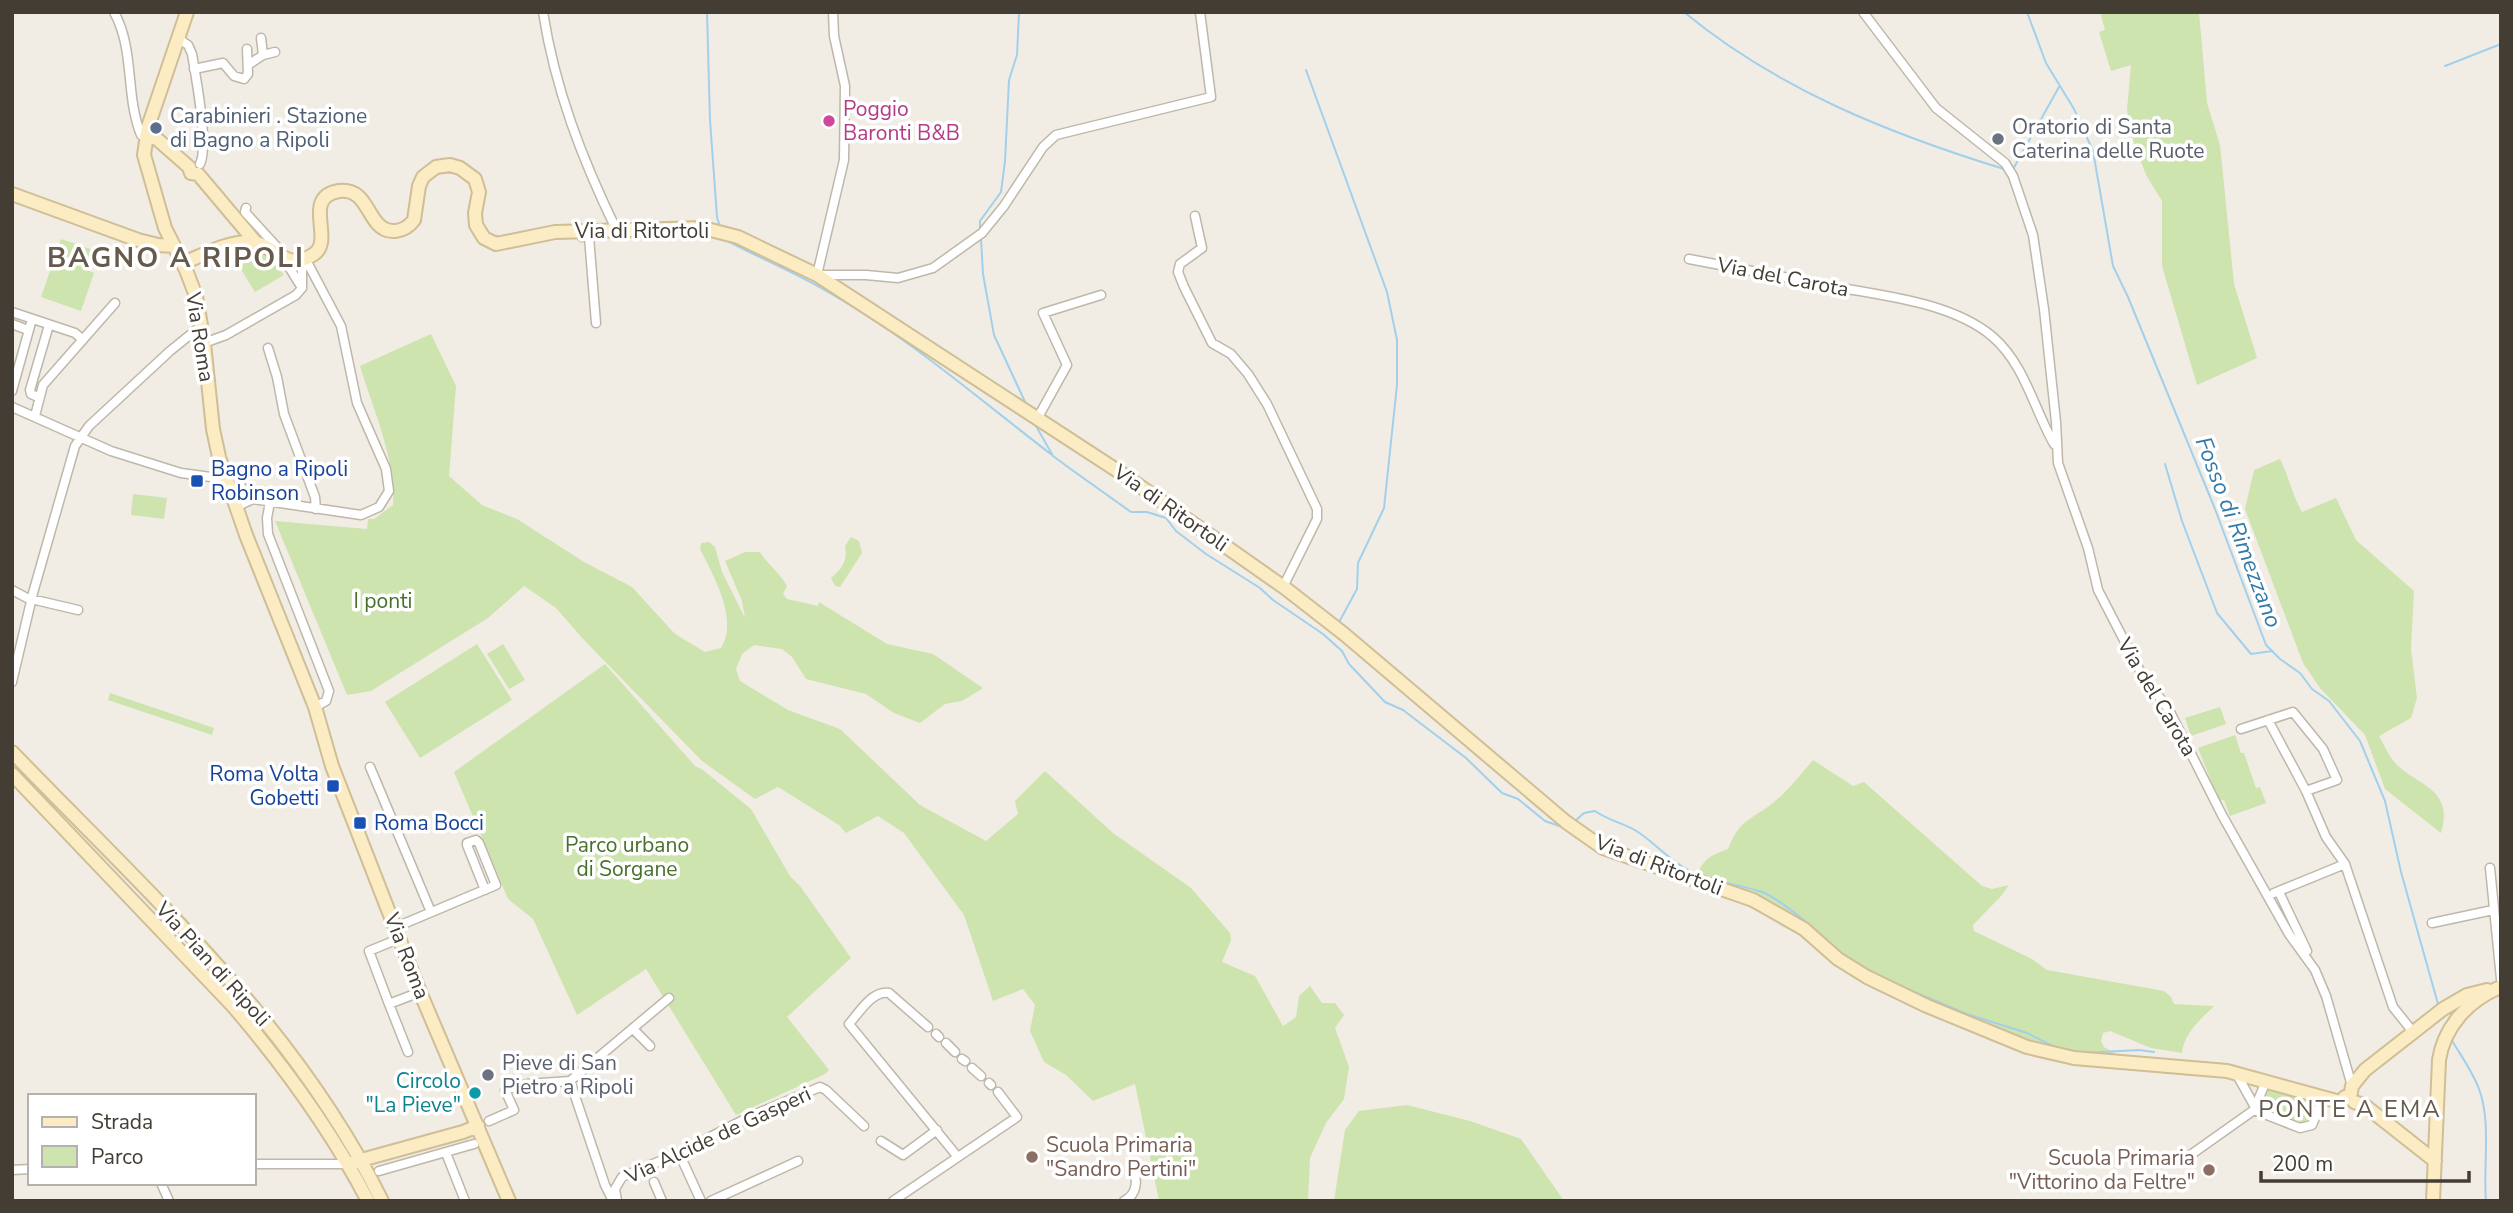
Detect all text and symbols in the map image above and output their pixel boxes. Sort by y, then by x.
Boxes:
place label: Poggio Baronti B&B [843,95,960,147]
place label: Carabinieri . Stazione di Bagno a Ripoli [170,102,367,154]
marker: Poggio Baronti B&B [821,113,837,129]
place label: Oratorio di Santa Caterina delle Ruote [2012,113,2204,165]
marker: Carabinieri . Stazione di Bagno a Ripoli [148,120,164,136]
marker: Oratorio di Santa Caterina delle Ruote [1990,131,2006,147]
street label: Via di Ritortoli [574,217,709,245]
district label: BAGNO A RIPOLI [47,239,305,277]
street label: Via del Carota [1714,250,1851,303]
street label: Via Roma [179,289,221,384]
water label: Fosso di Rimezzano [2188,432,2289,632]
place label: Bagno a Ripoli Robinson [211,455,348,507]
street label: Via di Ritortoli [1107,457,1234,558]
marker: Bagno a Ripoli Robinson [189,473,205,489]
park label: I ponti [354,587,412,615]
street label: Via del Carota [2110,632,2203,761]
place label: Roma Volta Gobetti [210,760,319,812]
marker: Roma Volta Gobetti [325,778,341,794]
place label: Roma Bocci [374,809,484,837]
marker: Roma Bocci [352,815,368,831]
street label: Via di Ritortoli [1590,828,1727,902]
park label: Parco urbano di Sorgane [565,831,689,883]
street label: Via Pian di Ripoli [149,895,277,1032]
street label: Via Roma [377,908,436,1003]
place label: Pieve di San Pietro a Ripoli [502,1049,634,1101]
place label: Circolo "La Pieve" [366,1067,461,1119]
marker: Pieve di San Pietro a Ripoli [480,1067,496,1083]
street label: Via Alcide de Gasperi [620,1080,815,1191]
marker: Circolo "La Pieve" [467,1085,483,1101]
district label: PONTE A EMA [2258,1093,2442,1125]
legend [28,1094,256,1185]
text: Strada [91,1108,153,1136]
place label: Scuola Primaria "Sandro Pertini" [1046,1131,1196,1183]
scale bar [2261,1140,2469,1184]
text: Parco [91,1143,144,1171]
place label: Scuola Primaria "Vittorino da Feltre" [2009,1144,2195,1196]
marker: Scuola Primaria "Sandro Pertini" [1024,1149,1040,1165]
text: 200 m [2272,1150,2333,1178]
marker: Scuola Primaria "Vittorino da Feltre" [2201,1162,2217,1178]

